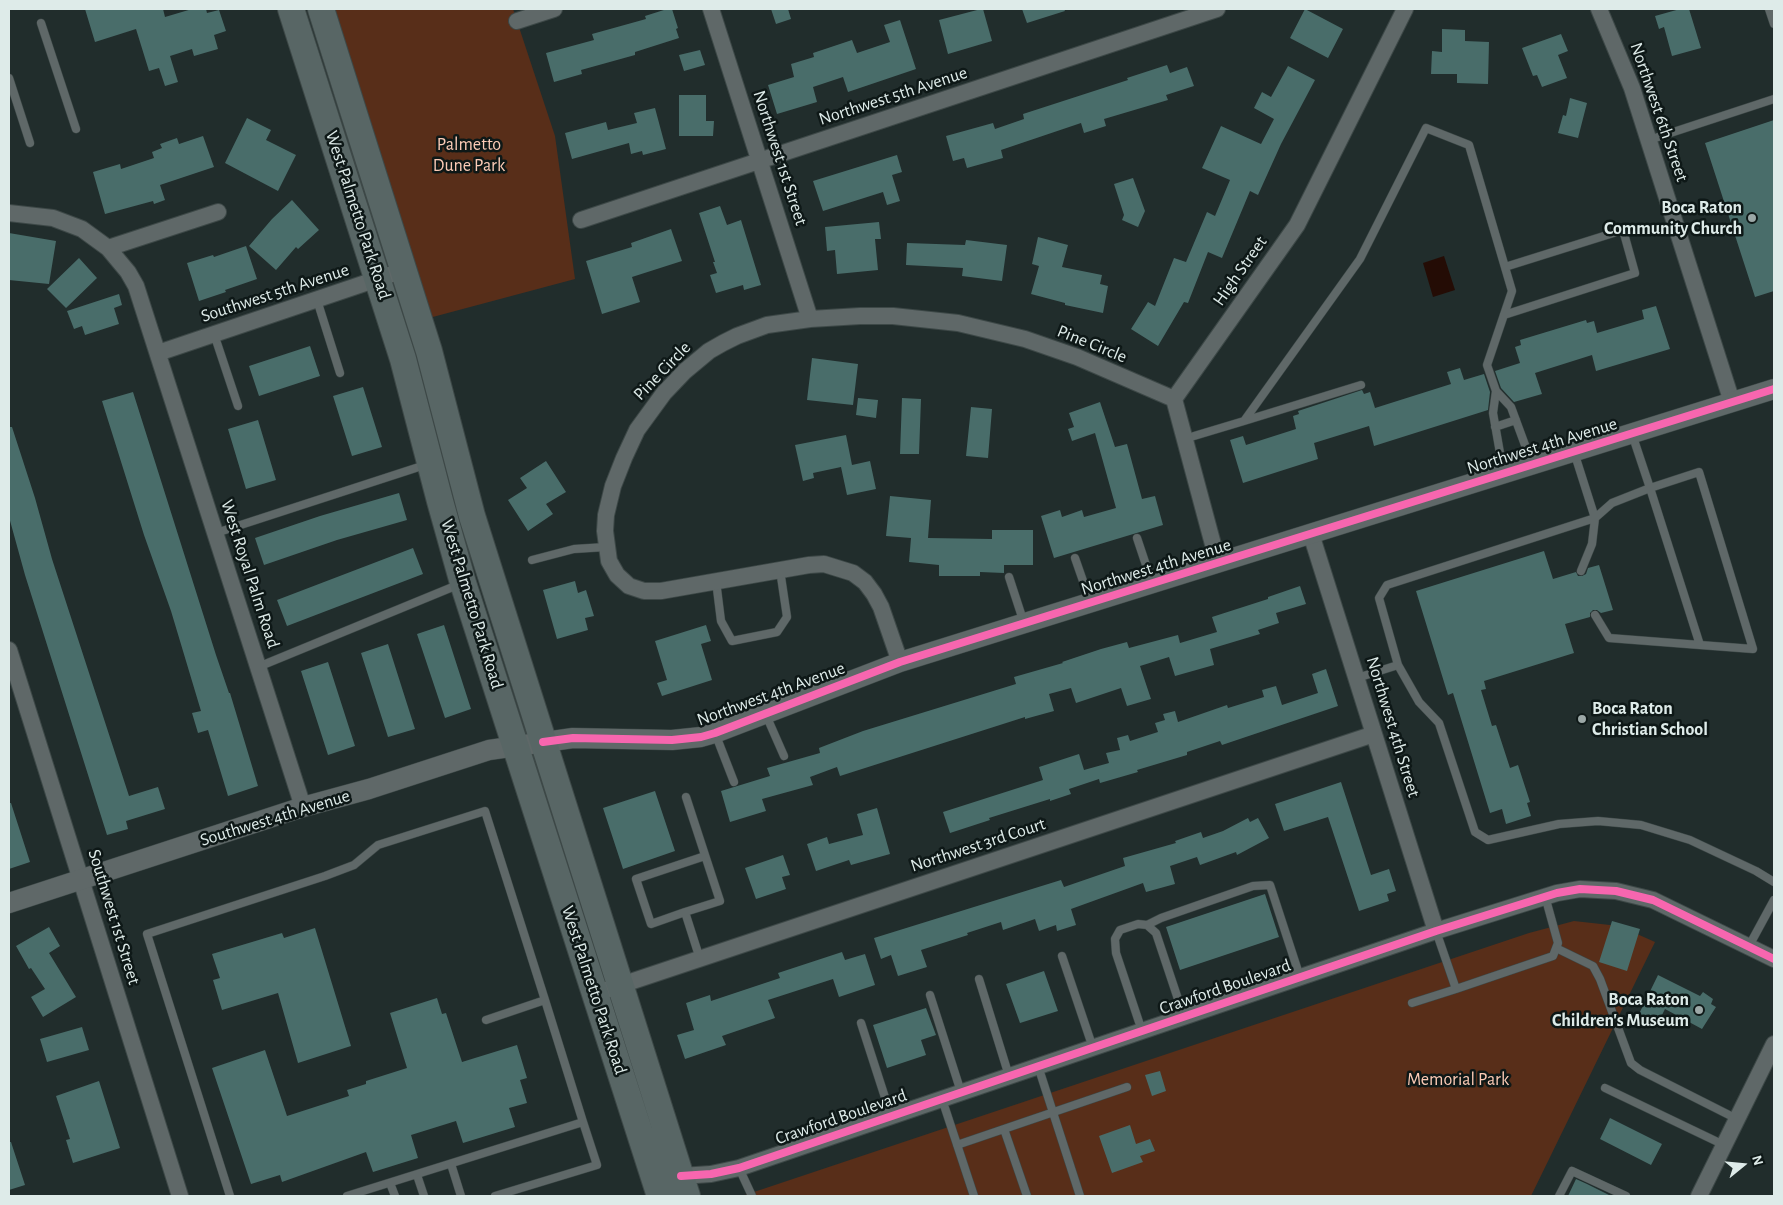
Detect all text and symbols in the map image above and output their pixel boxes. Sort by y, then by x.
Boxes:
street label: Northwest 6th Street [1625,40,1693,184]
street label: Northwest 5th Avenue [816,62,970,130]
street label: Northwest 1st Street [748,88,812,228]
street label: West Palmetto Park Road [321,128,395,302]
park label: Palmetto Dune Park [433,134,505,176]
place label: Boca Raton Community Church [1604,197,1742,240]
marker: Boca Raton Community Church [1746,212,1758,224]
street label: High Street [1208,232,1272,310]
street label: Southwest 5th Avenue [198,259,352,327]
street label: Pine Circle [1054,320,1130,368]
street label: Pine Circle [629,337,695,405]
street label: Northwest 4th Avenue [1464,413,1620,479]
street label: West Royal Palm Road [216,497,284,651]
street label: West Palmetto Park Road [436,517,508,691]
street label: Northwest 4th Avenue [1078,534,1234,600]
street label: Northwest 4th Street [1361,654,1425,800]
street label: Northwest 4th Avenue [694,657,848,731]
place label: Boca Raton Christian School [1592,698,1708,741]
marker: Boca Raton Christian School [1576,713,1588,725]
street label: Southwest 4th Avenue [197,785,353,851]
street label: Northwest 3rd Court [908,813,1048,877]
street label: Southwest 1st Street [83,847,145,987]
street label: West Palmetto Park Road [557,903,631,1077]
street label: Crawford Boulevard [1156,954,1294,1020]
place label: Boca Raton Children's Museum [1552,989,1689,1032]
marker: Boca Raton Children's Museum [1693,1004,1705,1016]
park label: Memorial Park [1407,1069,1509,1091]
street label: Crawford Boulevard [772,1084,910,1150]
north arrow [1718,1140,1768,1190]
text: N [1749,1154,1765,1167]

